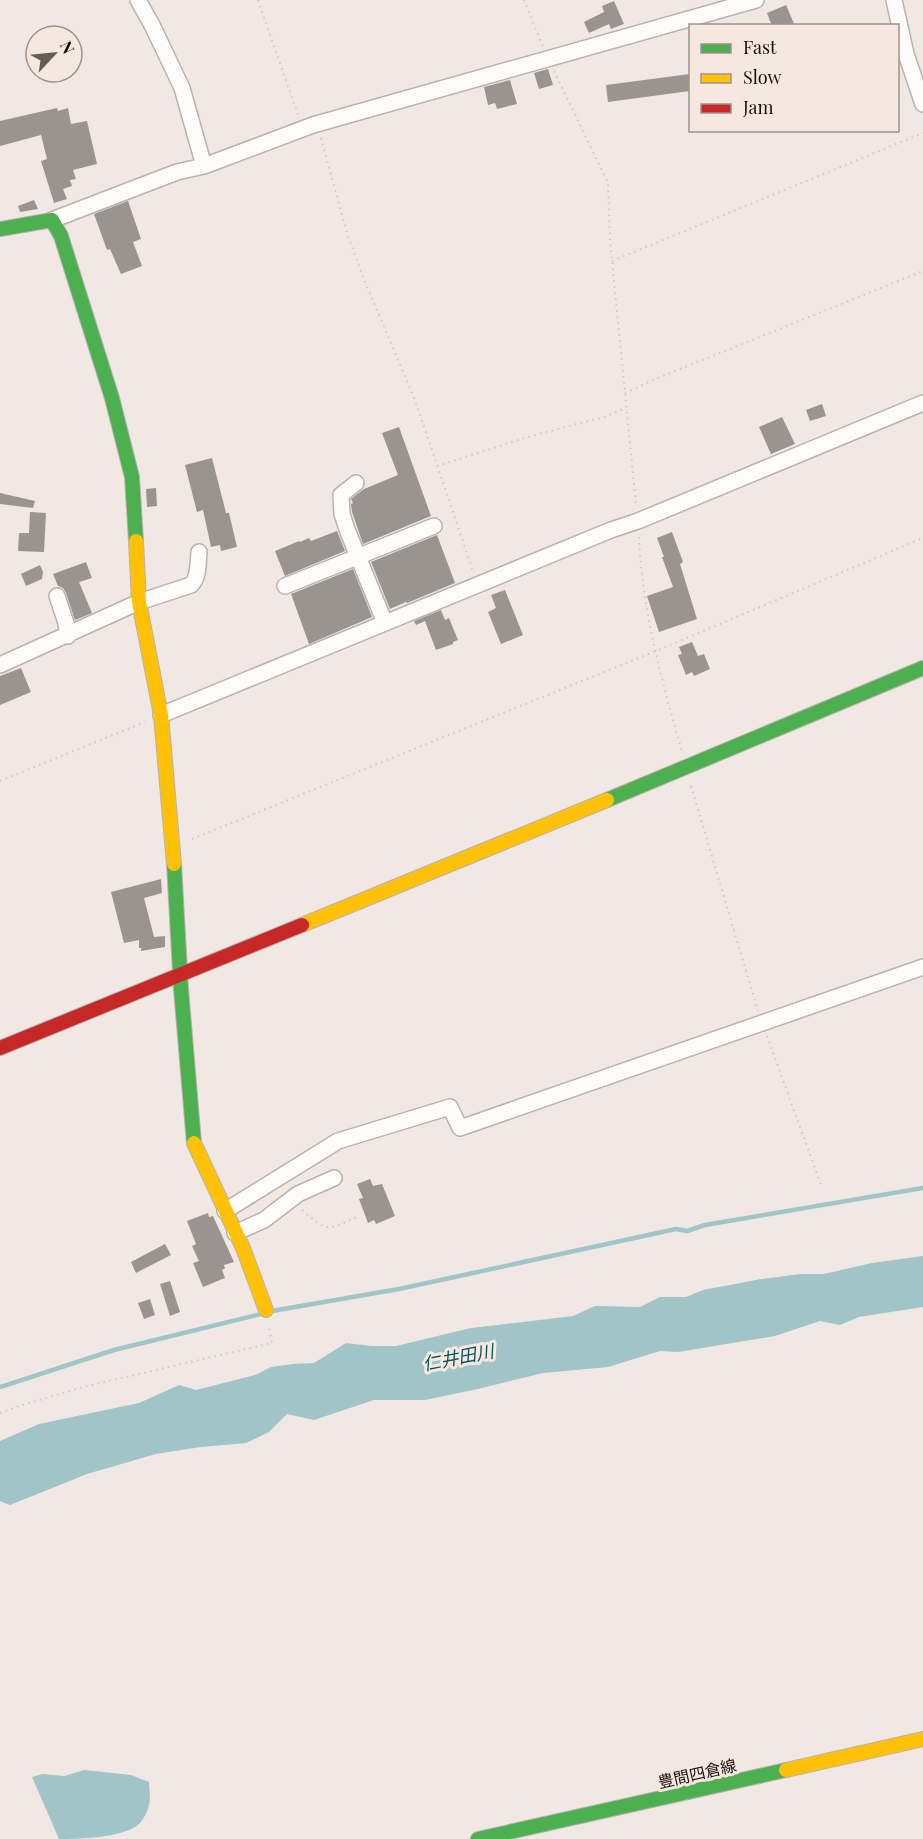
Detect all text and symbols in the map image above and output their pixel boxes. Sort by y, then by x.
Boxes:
north arrow [24,24,84,84]
legend [689,24,899,132]
text: Fast [743,35,777,59]
text: N [56,37,80,57]
text: Slow [743,65,781,89]
text: Jam [742,95,773,119]
water label: 仁井田川 [420,1338,498,1376]
street label: 豊間四倉線 [656,1754,738,1792]

